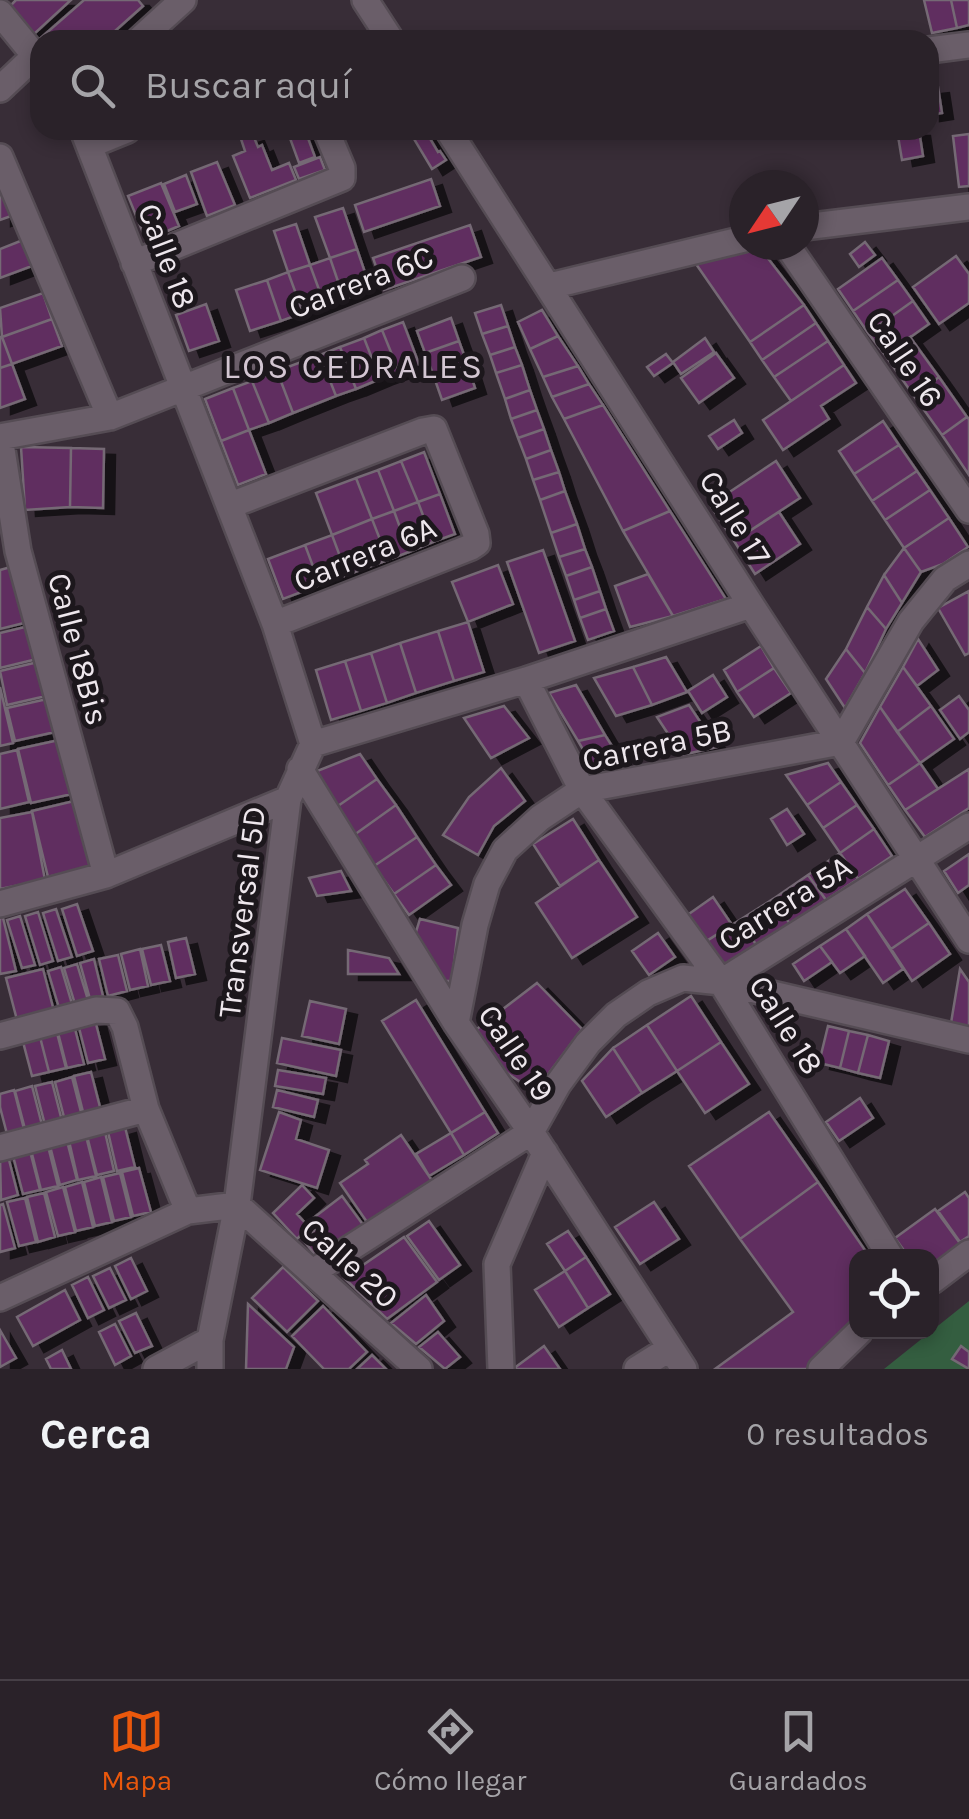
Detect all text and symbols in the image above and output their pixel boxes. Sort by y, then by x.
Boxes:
search box [30,30,939,140]
icon: search [65,58,120,113]
text: Buscar aquí [145,63,352,108]
north arrow [729,170,819,260]
street label: Calle 18 [130,198,204,314]
street label: Carrera 6C [284,238,438,326]
street label: Calle 16 [859,304,951,414]
district label: LOS CEDRALES [223,346,485,387]
street label: Calle 17 [692,464,778,572]
street label: Carrera 6A [288,509,442,599]
street label: Calle 18Bis [40,569,116,729]
street label: Carrera 5B [579,711,735,779]
street label: Transversal 5D [211,804,273,1020]
street label: Carrera 5A [712,848,858,958]
street label: Calle 18 [741,969,831,1081]
street label: Calle 19 [470,998,562,1108]
street label: Calle 20 [294,1210,406,1316]
map controls [849,1249,939,1339]
button: locate [849,1249,939,1339]
text: Cerca [40,1409,152,1459]
text: 0 resultados [746,1416,929,1453]
tab: Mapa [101,1704,172,1797]
tab: Cómo llegar [374,1704,526,1797]
tab: Guardados [729,1704,868,1797]

